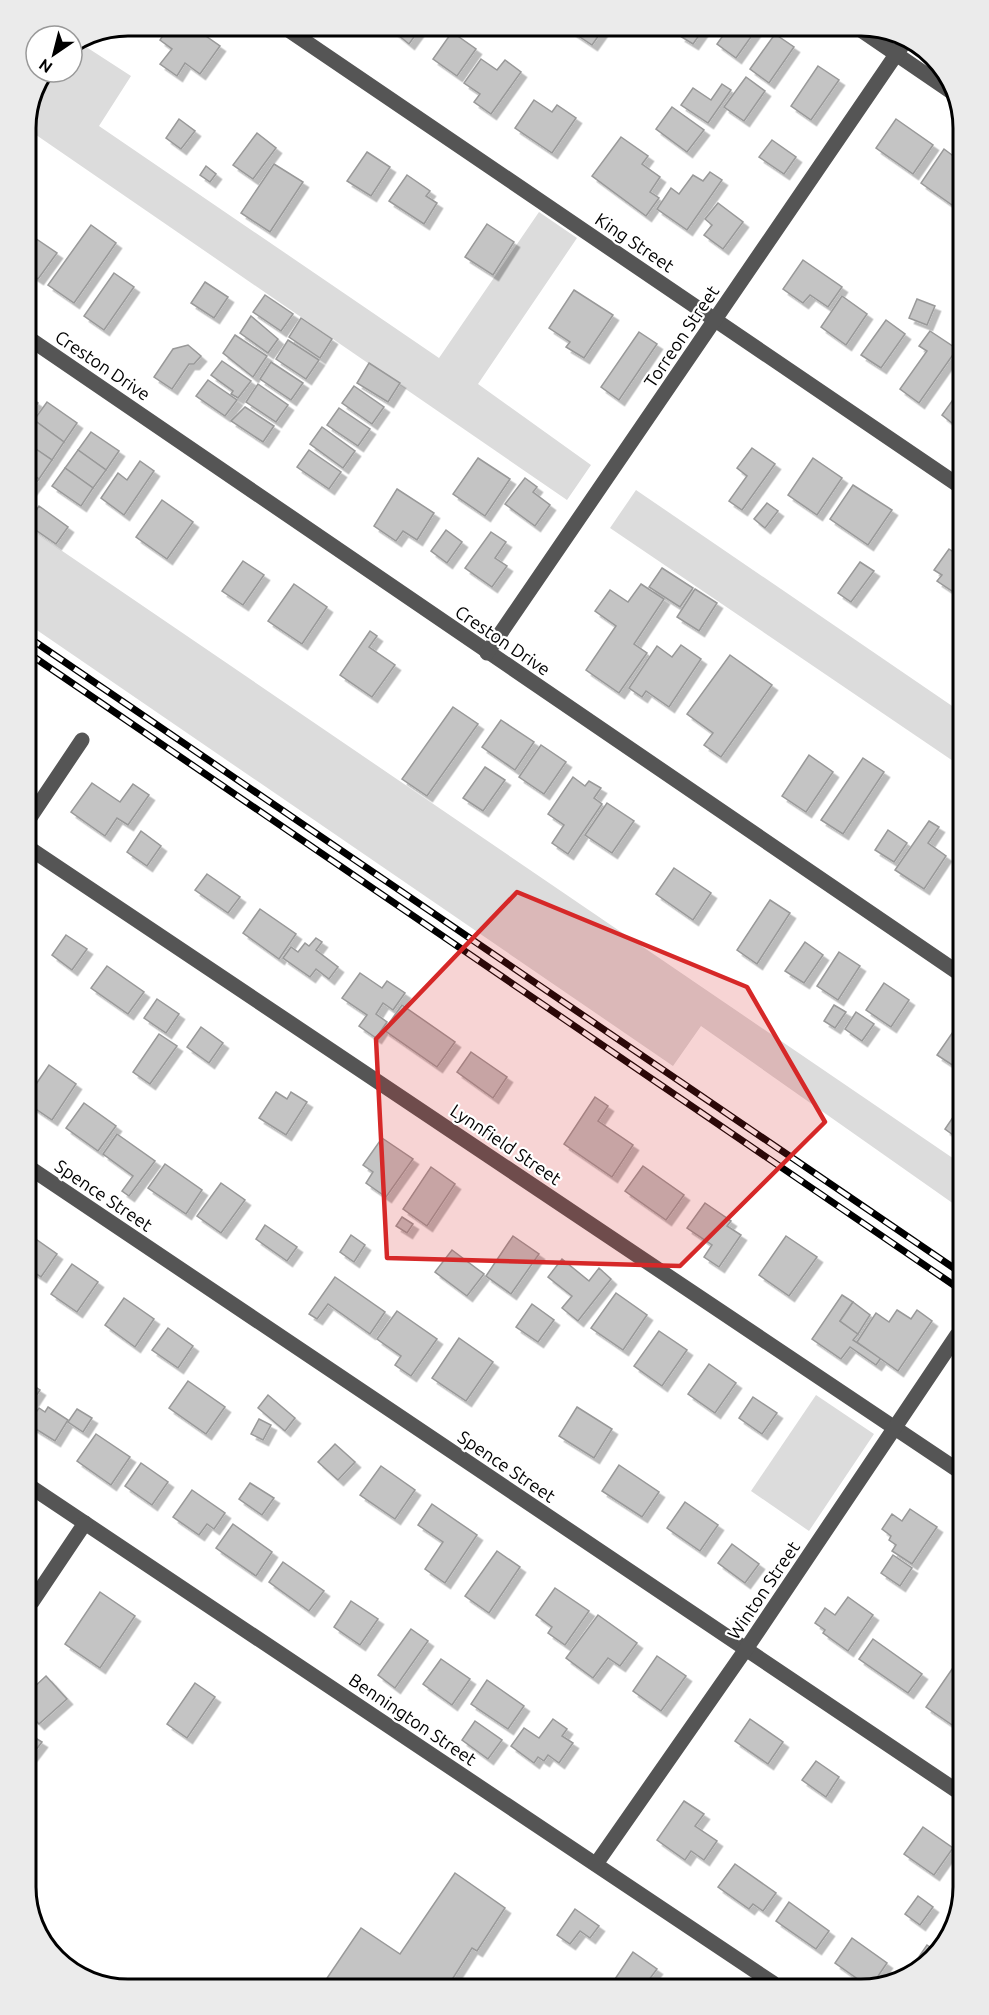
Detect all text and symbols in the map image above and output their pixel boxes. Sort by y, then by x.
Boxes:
north arrow [24,24,84,84]
text: N [35,55,55,77]
street label: King Street [592,208,678,276]
street label: Torreon Street [640,281,722,391]
street label: Creston Drive [52,326,154,404]
street label: Creston Drive [452,601,554,679]
street label: Lynnfield Street [447,1100,565,1188]
street label: Spence Street [52,1155,156,1235]
street label: Spence Street [455,1426,559,1506]
street label: Winton Street [723,1537,803,1643]
street label: Bennington Street [346,1669,480,1769]

